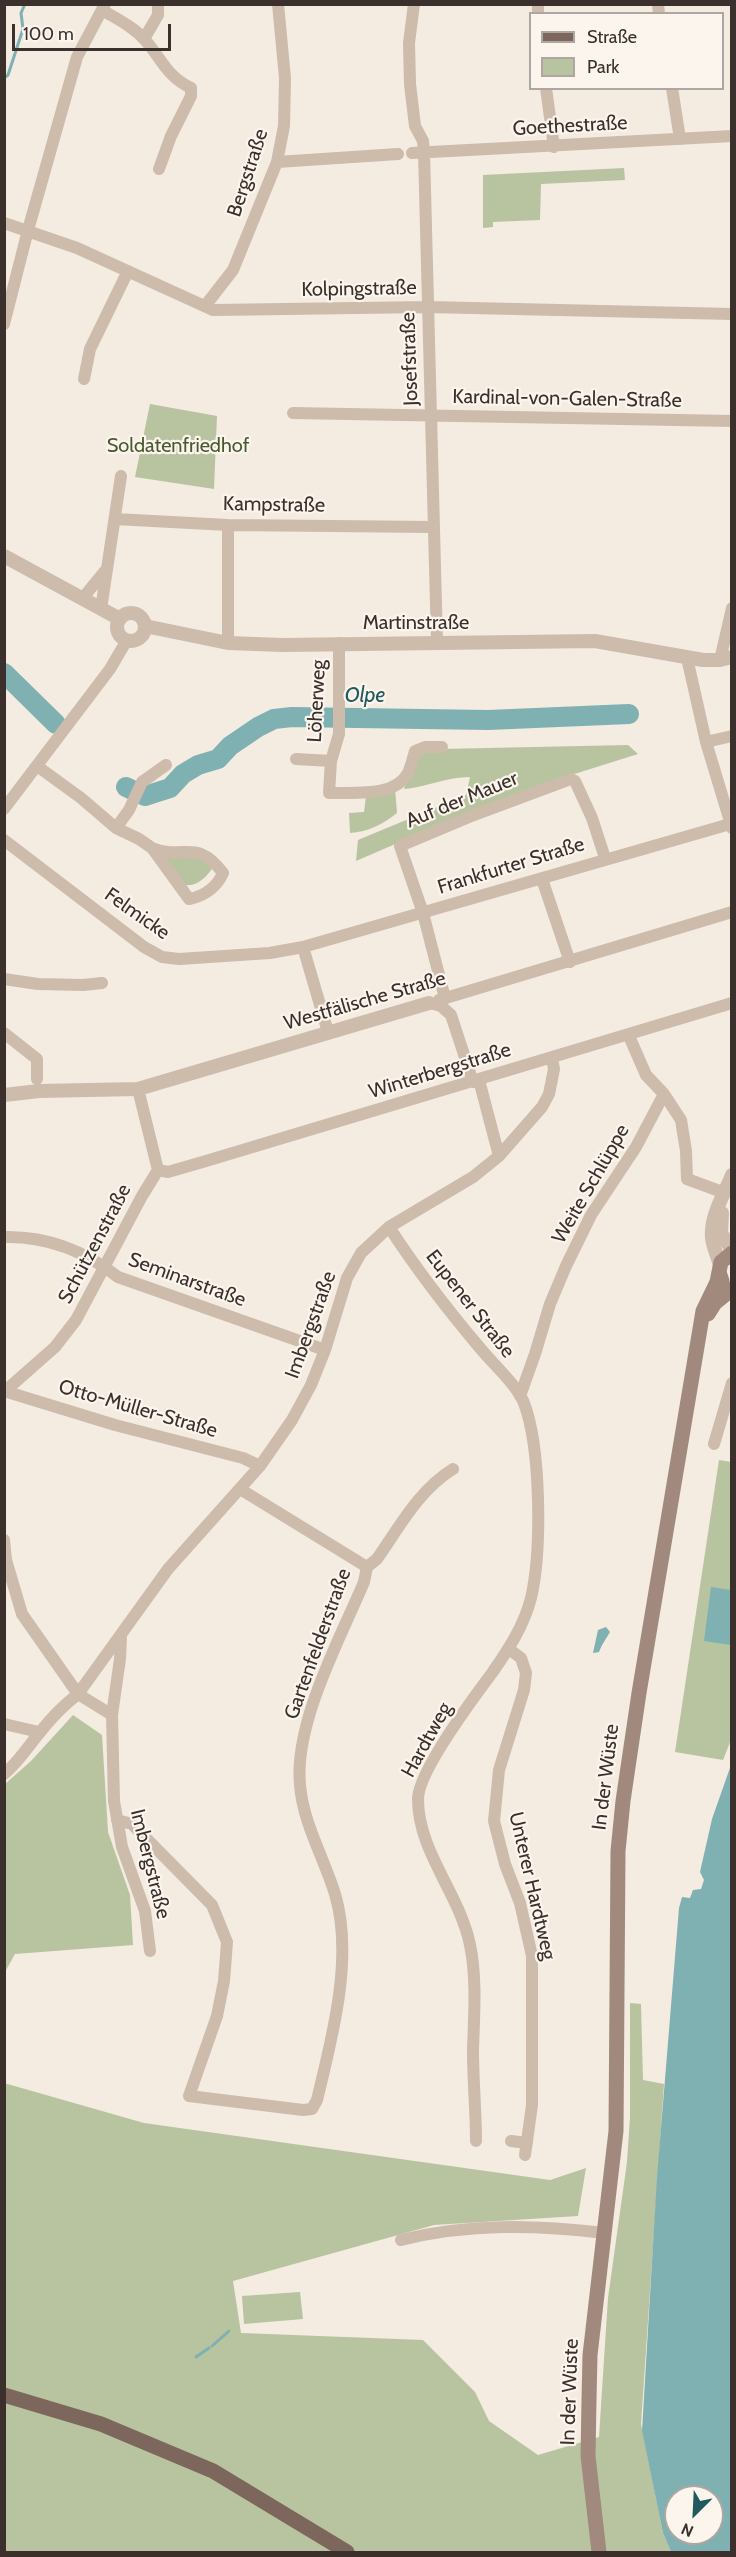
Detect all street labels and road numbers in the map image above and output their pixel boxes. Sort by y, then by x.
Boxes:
street label: Goethestraße [512,111,628,141]
street label: Bergstraße [223,126,273,220]
street label: Kolpingstraße [301,276,417,302]
street label: Josefstraße [396,312,424,406]
street label: Kardinal-von-Galen-Straße [452,385,682,413]
street label: Kampstraße [223,492,325,518]
street label: Martinstraße [363,611,469,635]
street label: Löherweg [303,659,331,743]
street label: Auf der Mauer [403,767,521,833]
street label: Frankfurter Straße [435,832,587,900]
street label: Felmicke [100,883,174,945]
street label: Westfälische Straße [281,966,449,1036]
street label: Winterbergstraße [366,1038,514,1104]
street label: Weite Schlüppe [547,1120,635,1248]
street label: Schützenstraße [53,1180,137,1308]
street label: Eupener Straße [420,1245,520,1363]
street label: Seminarstraße [125,1248,249,1312]
street label: Imbergstraße [280,1268,342,1382]
street label: Otto-Müller-Straße [56,1375,220,1443]
street label: Gartenfelderstraße [280,1565,356,1723]
street label: Hardtweg [397,1698,457,1782]
street label: In der Wüste [588,1723,624,1831]
street label: Imbergstraße [125,1807,175,1921]
street label: Unterer Hardtweg [503,1810,561,1962]
street label: In der Wüste [556,2338,584,2446]

